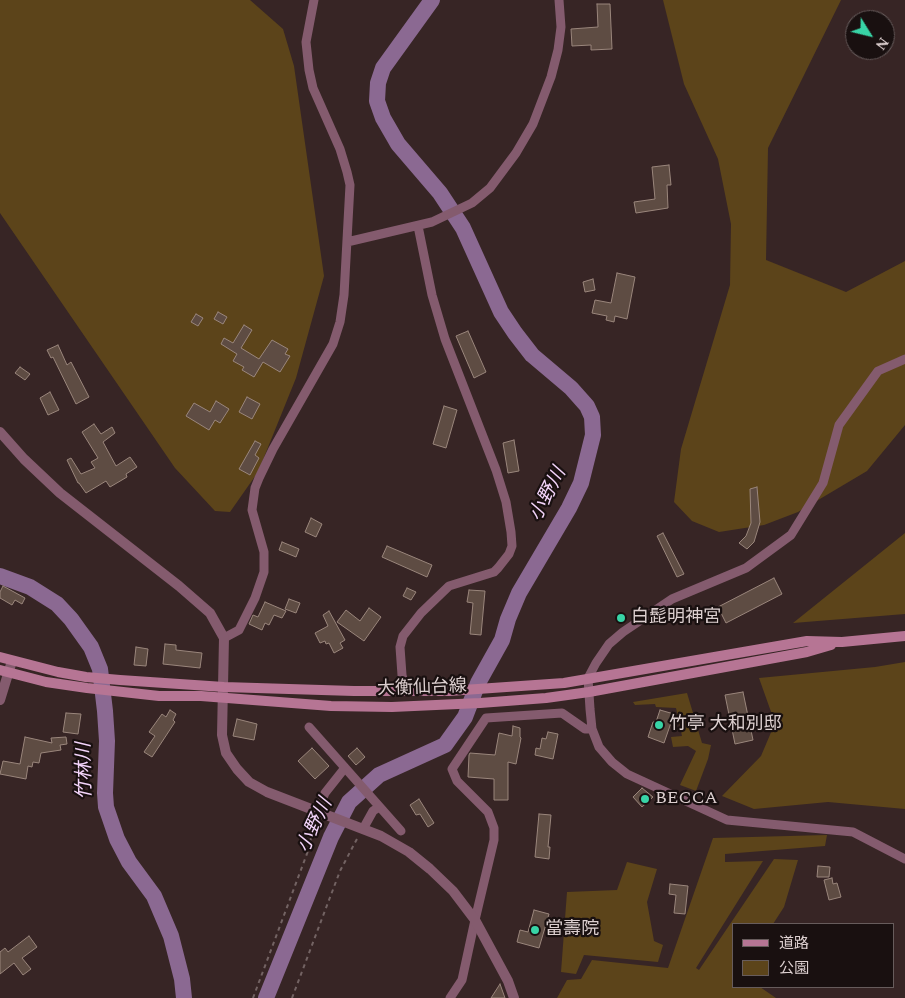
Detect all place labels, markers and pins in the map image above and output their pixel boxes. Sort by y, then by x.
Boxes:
place label: 白髭明神宮 [631,607,721,629]
marker: 白髭明神宮 [615,612,627,624]
place label: 竹亭 大和別邸 [669,714,781,736]
marker: 竹亭 大和別邸 [653,719,665,731]
place label: BECCA [655,788,718,810]
marker: BECCA [639,793,651,805]
place label: 當壽院 [545,919,599,941]
marker: 當壽院 [529,924,541,936]

